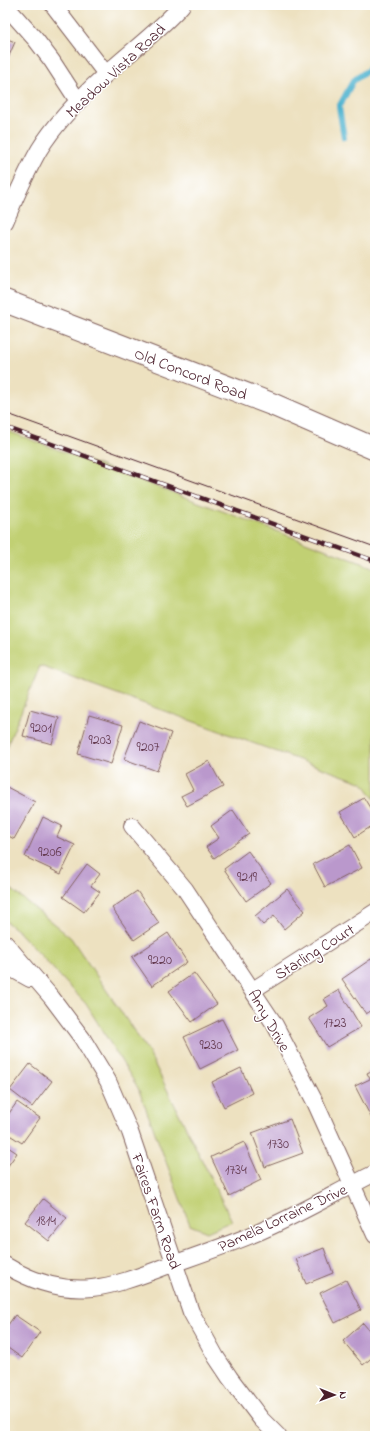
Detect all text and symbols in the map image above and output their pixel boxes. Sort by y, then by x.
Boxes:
street label: Meadow Vista Road [61,19,172,124]
street label: Old Concord Road [130,342,250,407]
house number: 9201 [30,718,52,739]
house number: 9203 [88,730,112,751]
house number: 9207 [137,737,160,758]
house number: 9206 [38,842,62,863]
house number: 9219 [237,867,258,888]
street label: Starling Court [270,918,360,987]
house number: 9220 [148,950,172,971]
street label: Amy Drive [241,985,296,1057]
house number: 1723 [324,1013,347,1034]
house number: 9230 [199,1035,223,1056]
house number: 1730 [267,1134,289,1155]
street label: Faires Farm Road [124,1149,186,1273]
house number: 1734 [225,1160,247,1181]
street label: Pamela Lorraine Drive [214,1178,352,1259]
house number: 1814 [36,1211,56,1232]
north arrow [314,1375,354,1415]
text: N [335,1391,351,1399]

